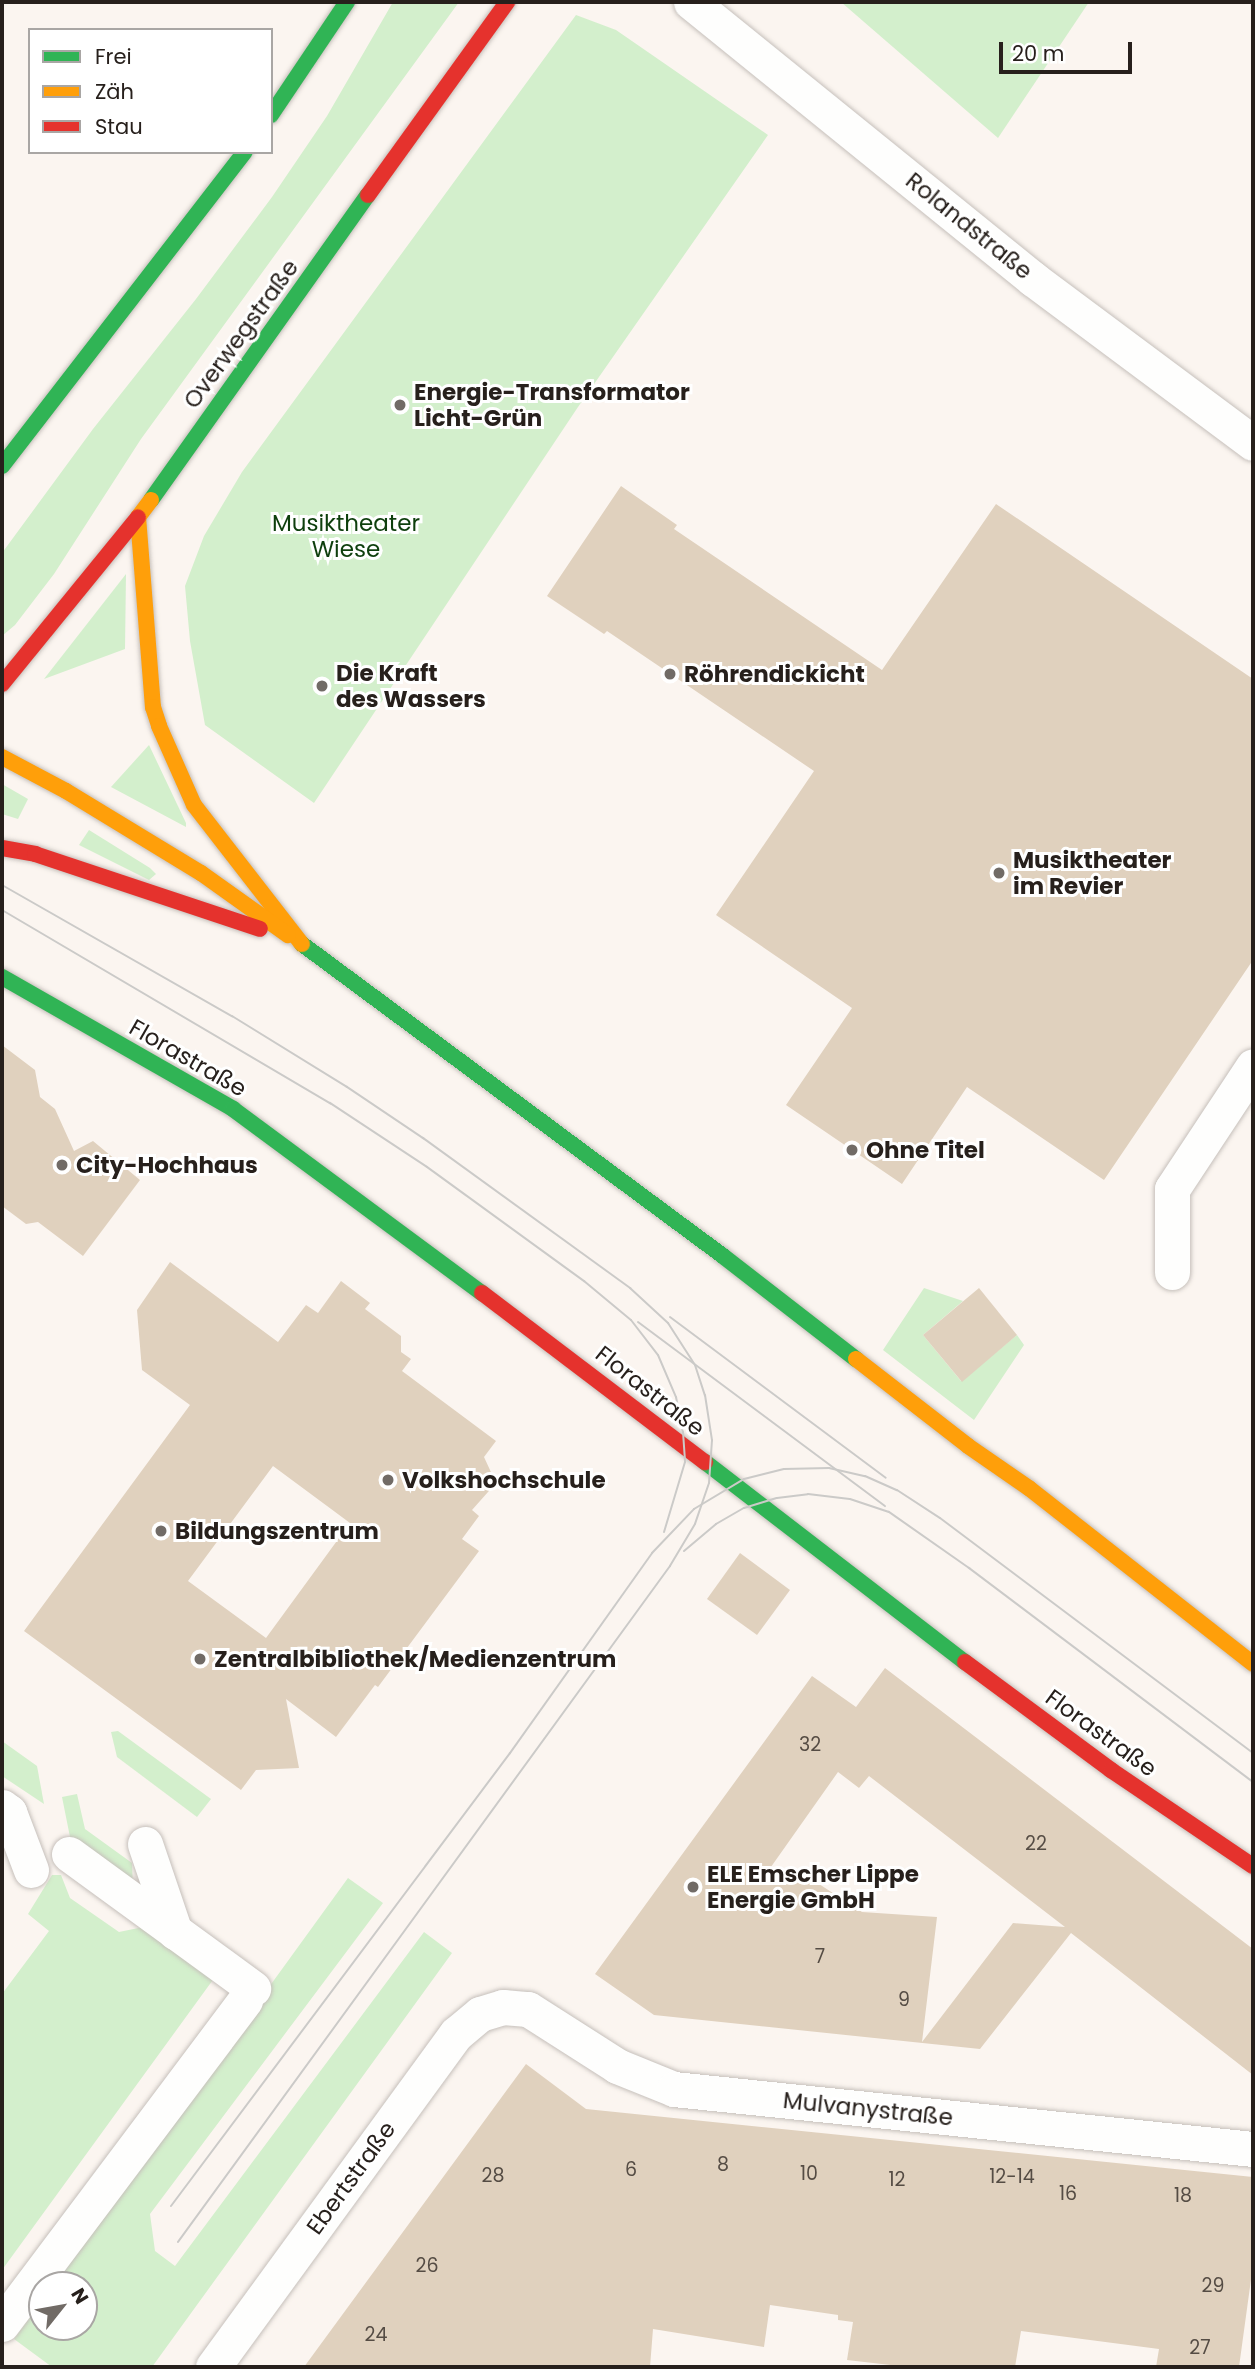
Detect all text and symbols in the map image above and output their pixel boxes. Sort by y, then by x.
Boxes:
legend [28,28,273,154]
scale bar [1003,28,1136,72]
text: 20 m [1012,39,1065,68]
text: Frei [95,42,132,71]
text: Zäh [95,77,134,106]
text: Stau [95,112,143,141]
street label: Rolandstraße [900,167,1038,285]
street label: Overwegstraße [178,254,304,414]
place label: Energie-Transformator Licht-Grün [414,378,690,432]
marker: Energie-Transformator Licht-Grün [392,397,408,413]
park label: Musiktheater Wiese [272,509,420,563]
place label: Die Kraft des Wassers [336,659,486,713]
place label: Röhrendickicht [684,660,865,688]
marker: Röhrendickicht [662,666,678,682]
marker: Die Kraft des Wassers [314,678,330,694]
place label: Musiktheater im Revier [1013,846,1171,900]
marker: Musiktheater im Revier [991,865,1007,881]
street label: Florastraße [125,1013,251,1103]
place label: Ohne Titel [866,1136,985,1164]
marker: Ohne Titel [844,1142,860,1158]
place label: City-Hochhaus [76,1151,258,1179]
marker: City-Hochhaus [54,1157,70,1173]
street label: Florastraße [590,1340,710,1442]
place label: Volkshochschule [402,1466,606,1494]
marker: Volkshochschule [380,1472,396,1488]
place label: Bildungszentrum [175,1517,379,1545]
marker: Bildungszentrum [153,1523,169,1539]
place label: Zentralbibliothek/Medienzentrum [214,1645,616,1673]
marker: Zentralbibliothek/Medienzentrum [192,1651,208,1667]
street label: Florastraße [1040,1683,1162,1783]
house number: 32 [799,1734,821,1756]
house number: 22 [1025,1833,1047,1855]
place label: ELE Emscher Lippe Energie GmbH [707,1860,919,1914]
marker: ELE Emscher Lippe Energie GmbH [685,1879,701,1895]
house number: 7 [815,1946,825,1968]
house number: 9 [898,1989,910,2011]
street label: Mulvanystraße [782,2086,954,2132]
street label: Ebertstraße [301,2116,401,2240]
house number: 8 [717,2154,729,2176]
house number: 6 [625,2159,637,2181]
house number: 10 [800,2163,818,2185]
house number: 28 [482,2165,504,2187]
house number: 12-14 [989,2166,1035,2188]
house number: 12 [888,2169,906,2191]
house number: 16 [1059,2183,1077,2205]
house number: 18 [1174,2185,1192,2207]
house number: 26 [416,2255,438,2277]
north arrow [28,2271,98,2341]
house number: 29 [1202,2275,1224,2297]
text: N [64,2283,95,2309]
house number: 24 [365,2324,387,2346]
house number: 27 [1189,2337,1211,2359]

